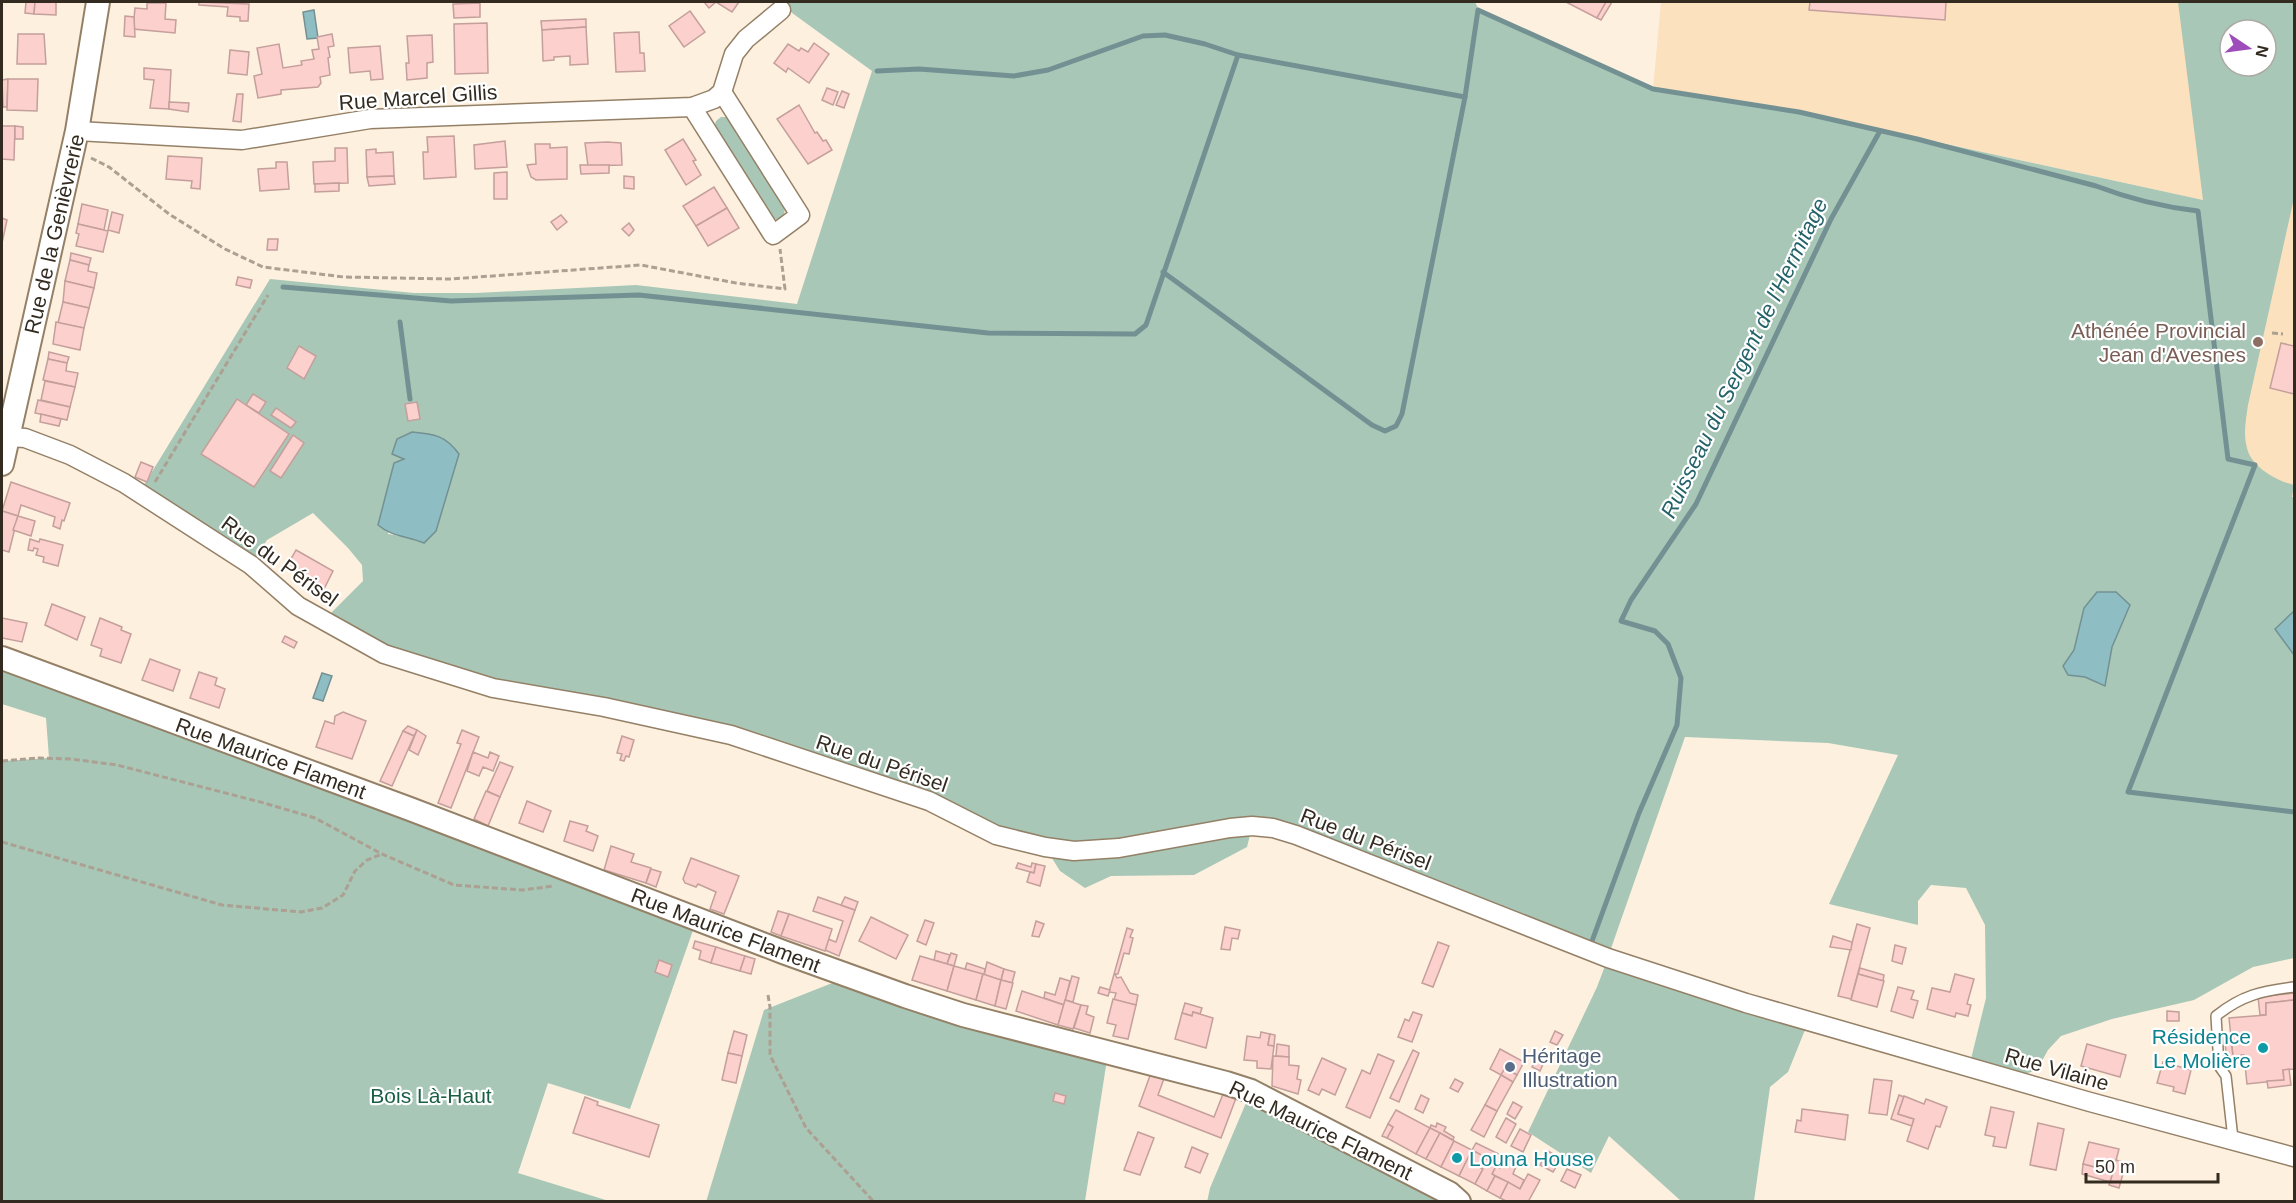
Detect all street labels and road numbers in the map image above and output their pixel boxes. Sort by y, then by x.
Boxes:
street label: Rue Marcel Gillis [338,80,498,114]
street label: Rue de la Genièvrerie [20,132,88,336]
street label: Rue du Périsel [218,511,342,611]
street label: Rue Maurice Flament [173,713,369,803]
street label: Rue du Périsel [813,730,951,796]
street label: Rue du Périsel [1298,804,1434,874]
street label: Rue Maurice Flament [628,883,824,977]
street label: Rue Vilaine [2002,1043,2112,1095]
street label: Rue Maurice Flament [1226,1076,1416,1184]

